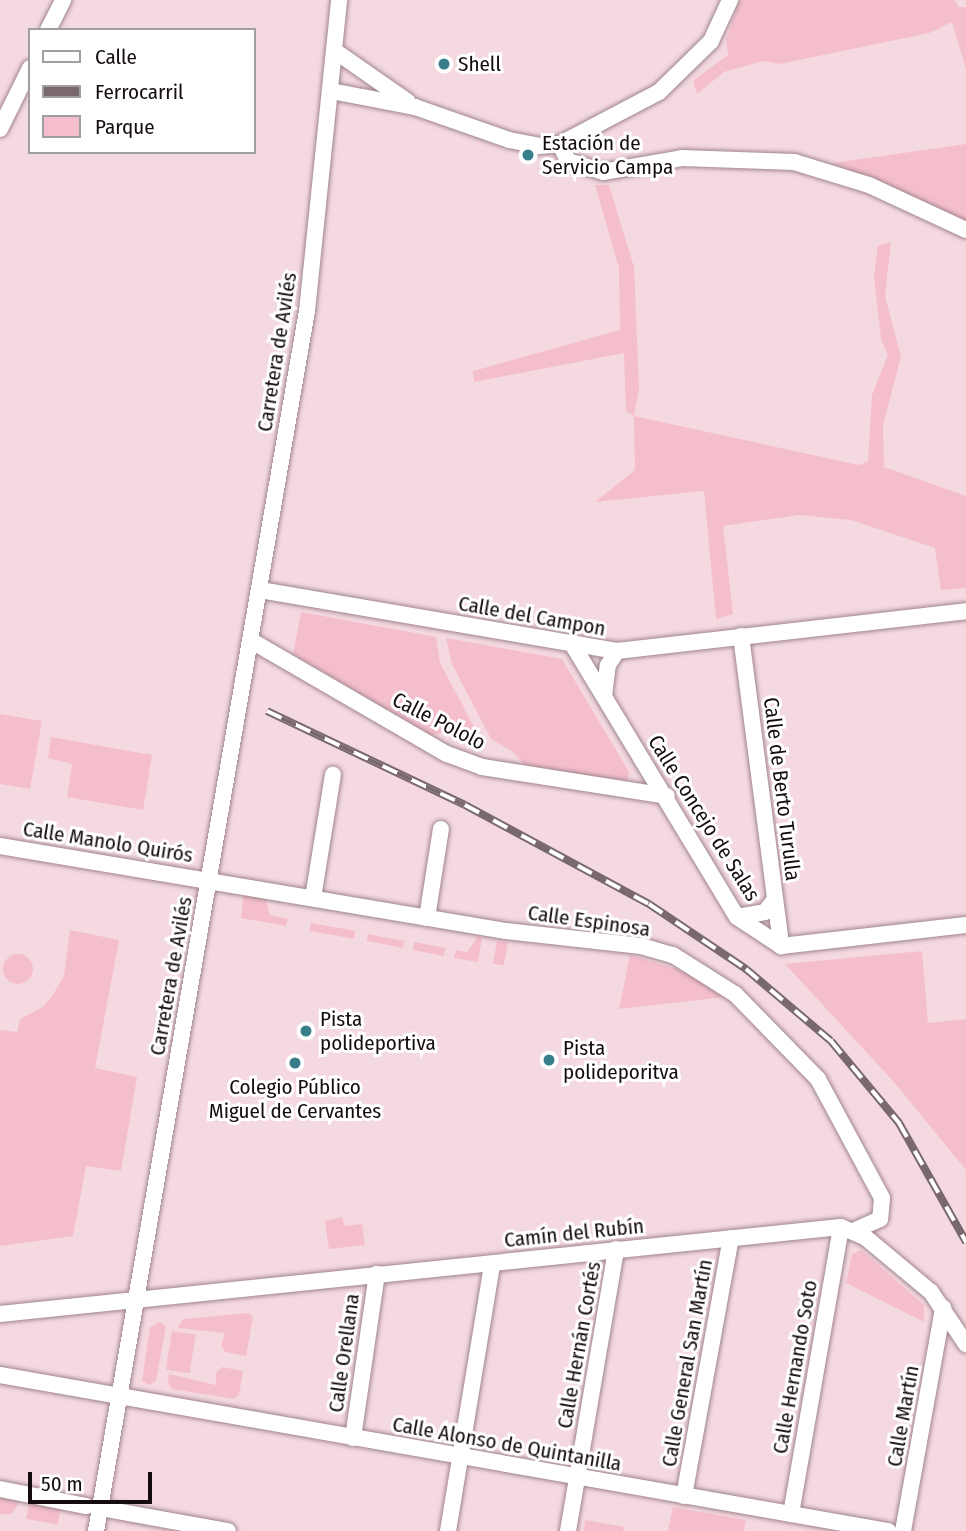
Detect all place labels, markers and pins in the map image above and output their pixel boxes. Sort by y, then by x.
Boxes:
place label: Shell [458,51,501,77]
marker: Shell [436,56,452,72]
place label: Estación de Servicio Campa [542,130,673,180]
marker: Estación de Servicio Campa [520,147,536,163]
place label: Pista polideportiva [320,1006,436,1056]
marker: Pista polideportiva [298,1023,314,1039]
place label: Pista polideporitva [563,1035,679,1085]
marker: Pista polideporitva [541,1052,557,1068]
marker: Colegio Público Miguel de Cervantes [287,1055,303,1071]
place label: Colegio Público Miguel de Cervantes [209,1074,381,1124]

